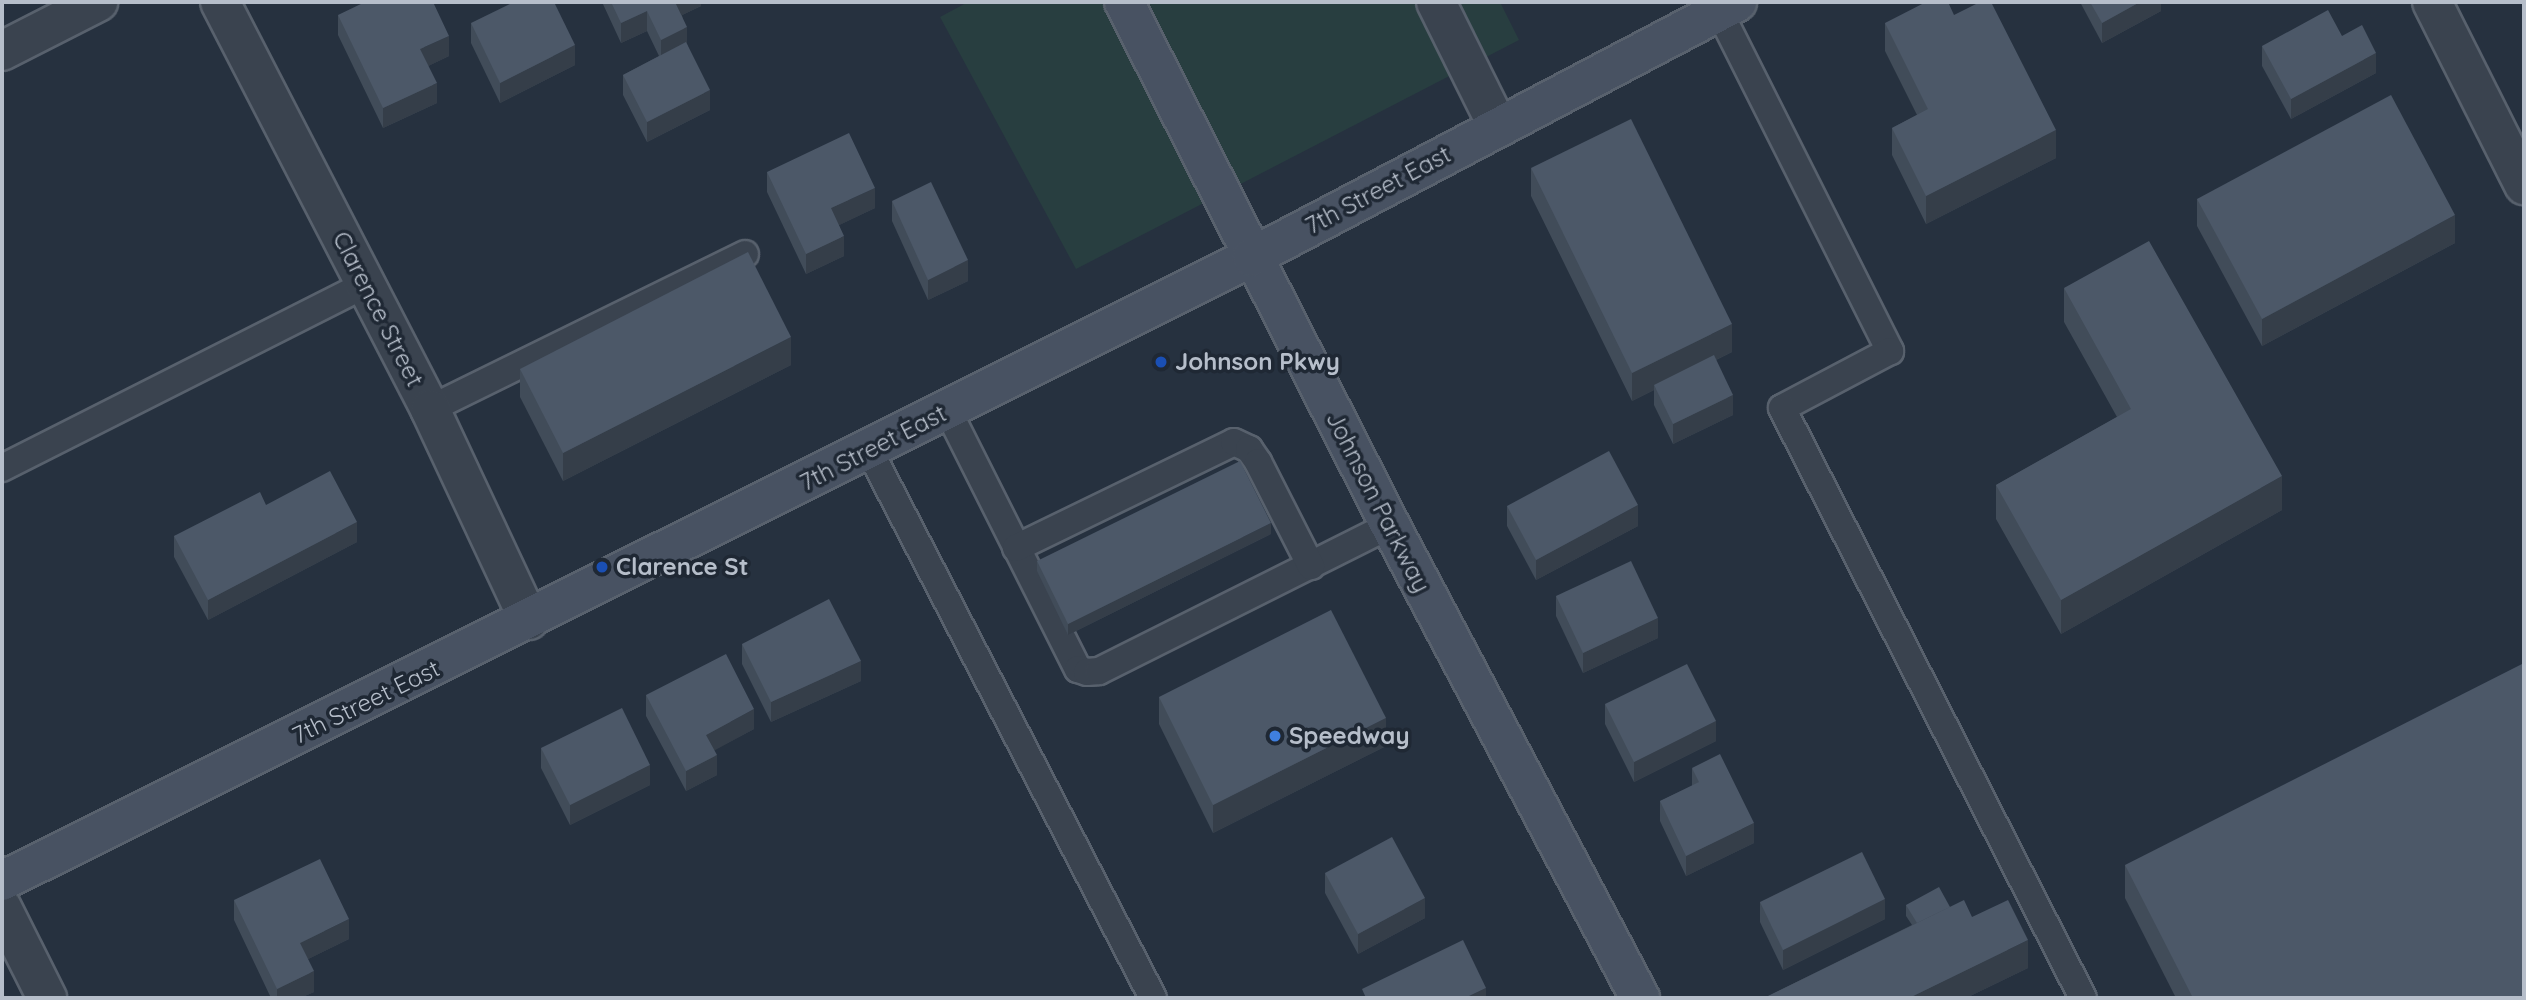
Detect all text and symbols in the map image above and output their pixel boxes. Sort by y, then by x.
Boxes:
street label: 7th Street East [1300,140,1456,240]
street label: Clarence Street [327,227,429,391]
place label: Johnson Pkwy [1175,348,1340,376]
marker: Johnson Pkwy [1153,354,1169,370]
street label: 7th Street East [795,399,951,497]
street label: Johnson Parkway [1320,407,1436,597]
place label: Clarence St [616,553,748,581]
marker: Clarence St [594,559,610,575]
street label: 7th Street East [288,654,444,750]
place label: Speedway [1289,722,1409,750]
marker: Speedway [1267,728,1283,744]

